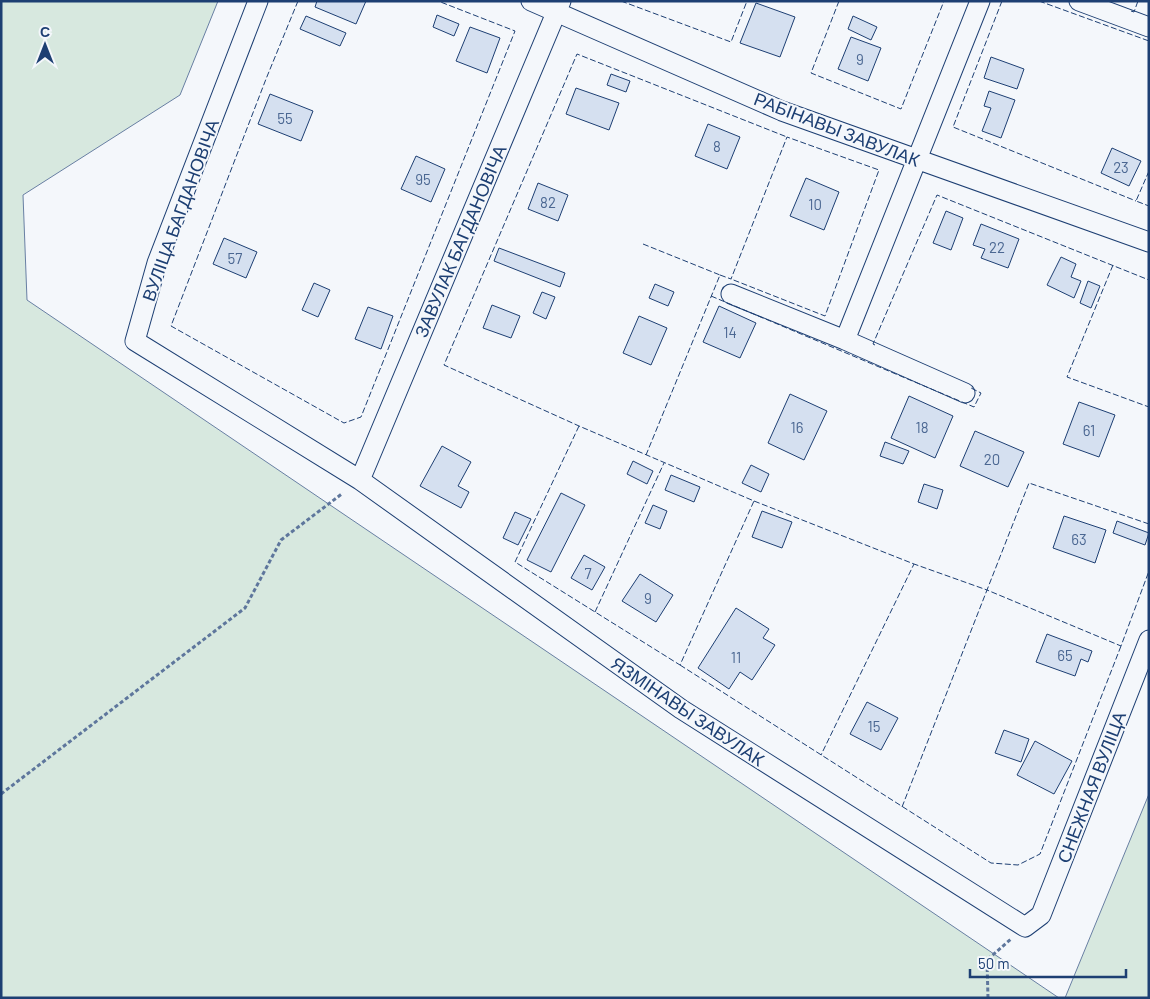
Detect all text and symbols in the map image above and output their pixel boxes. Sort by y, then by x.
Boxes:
north arrow [20,20,70,70]
text: С [40,23,50,40]
house number: 9 [856,50,864,68]
street label: РАБІНАВЫ ЗАВУЛАК [751,87,923,171]
house number: 55 [277,109,293,127]
street label: ВУЛІЦА БАГДАНОВІЧА [137,116,223,304]
house number: 8 [713,137,721,155]
street label: ЗАВУЛАК БАГДАНОВІЧА [409,141,511,341]
house number: 23 [1113,158,1129,176]
house number: 95 [415,170,431,188]
house number: 82 [540,193,556,211]
house number: 10 [808,195,822,213]
house number: 22 [989,238,1005,256]
house number: 57 [228,249,242,267]
house number: 14 [723,323,737,341]
house number: 16 [791,418,803,436]
house number: 18 [915,418,929,436]
house number: 61 [1083,421,1095,439]
house number: 20 [984,450,1000,468]
house number: 63 [1071,530,1087,548]
house number: 7 [584,564,592,582]
house number: 9 [644,589,652,607]
house number: 65 [1057,646,1073,664]
house number: 11 [731,648,741,666]
street label: ЯЗМІНАВЫ ЗАВУЛАК [607,652,769,771]
street label: СНЕЖНАЯ ВУЛІЦА [1052,708,1130,866]
house number: 15 [868,717,880,735]
scale bar [970,946,1126,978]
text: 50 m [978,954,1010,972]

